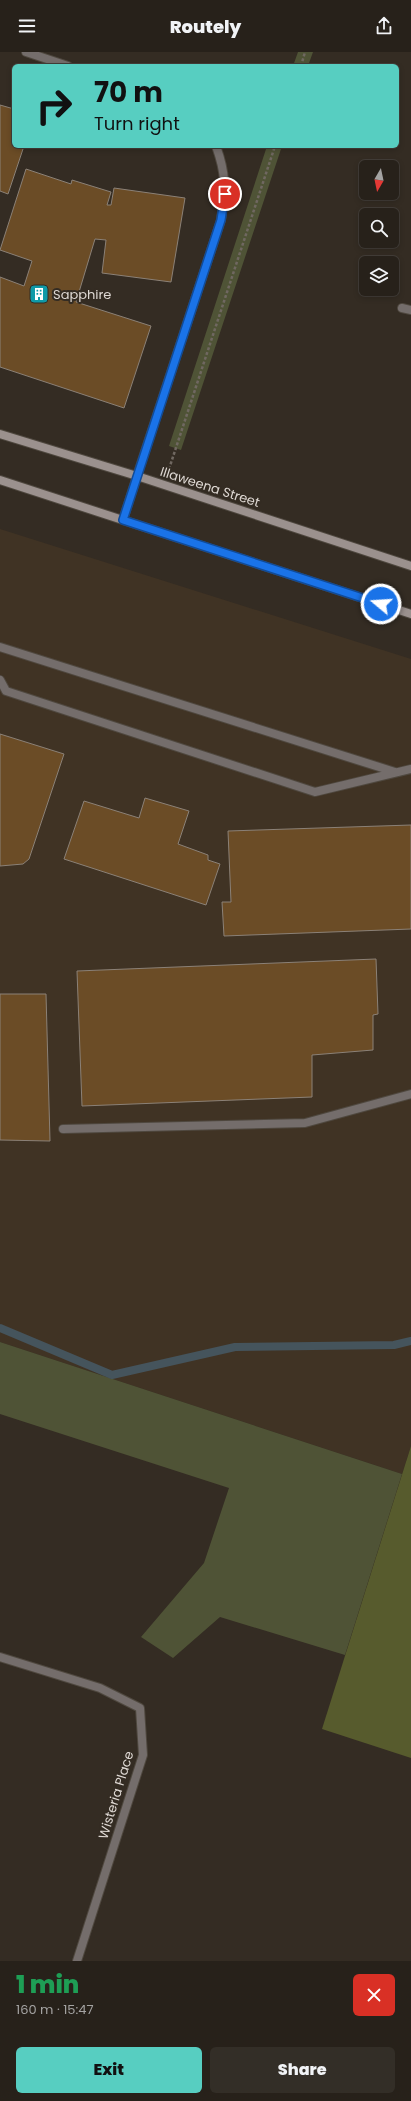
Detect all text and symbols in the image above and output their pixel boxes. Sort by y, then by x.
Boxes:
text: Routely [170,14,241,39]
icon: menu [16,15,38,37]
icon: share [373,15,395,37]
text: 70 m [94,73,163,112]
icon: right [28,80,80,132]
text: Turn right [94,111,180,136]
north arrow [359,160,399,200]
map controls [359,160,399,296]
pin [208,177,242,211]
icon: arrive [214,183,236,205]
button: search [359,208,399,248]
button: layers [359,256,399,296]
building icon: Sapphire [28,283,50,305]
place label: Sapphire [53,285,111,304]
street label: Illaweena Street [158,462,263,512]
position arrow [360,583,402,625]
street label: Wisteria Place [94,1749,138,1841]
text: 1 min [16,1968,79,2001]
button: close [353,1974,395,2016]
text: 160 m · 15:47 [16,2000,94,2019]
button: Exit [16,2047,202,2093]
button: Share [210,2047,395,2093]

